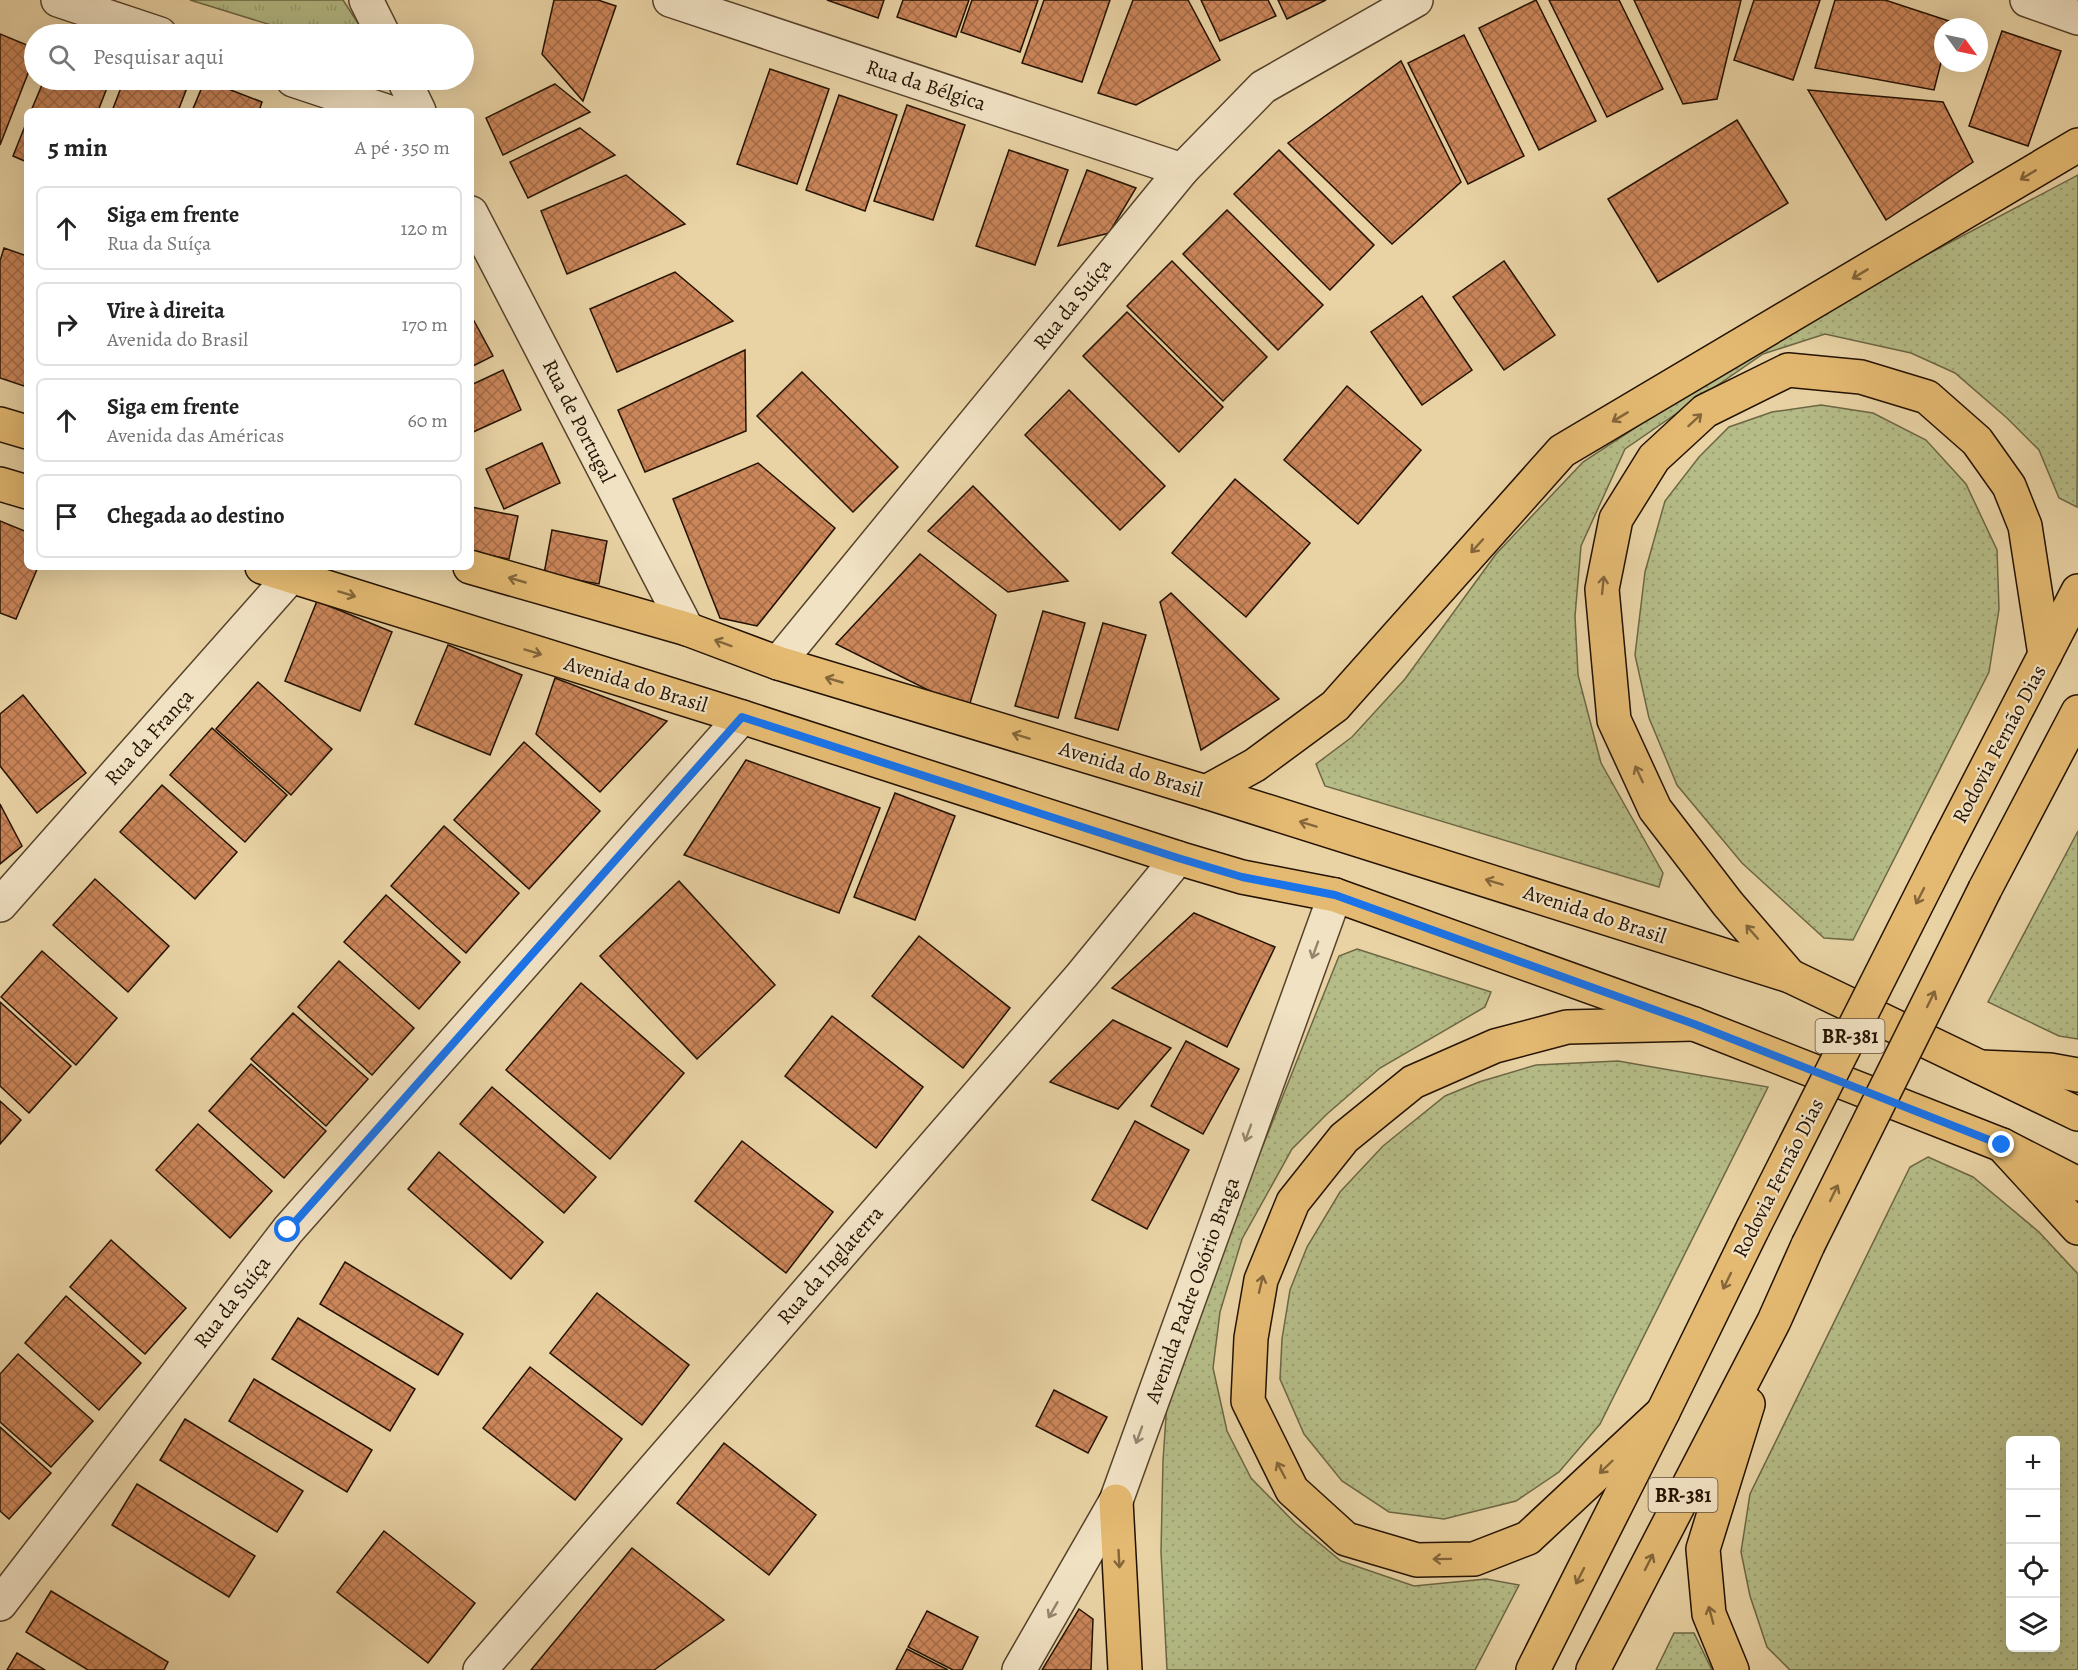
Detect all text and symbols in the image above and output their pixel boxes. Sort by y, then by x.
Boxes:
north arrow [1934,18,1988,72]
search box [24,24,474,90]
icon: search [45,41,78,74]
text: Pesquisar aqui [93,42,224,72]
street label: Rua da Bélgica [862,52,990,118]
text: 5 min [48,130,108,165]
text: A pé · 350 m [355,134,450,161]
one-way arrow [2020,169,2037,181]
text: Siga em frente [107,200,239,230]
icon: ahead [50,212,83,245]
text: 120 m [400,215,448,242]
text: Rua da Suíça [107,230,211,257]
street label: Rua da Suíça [1027,252,1118,355]
one-way arrow [1852,269,1869,281]
text: Vire à direita [107,296,225,326]
icon: right [50,308,83,341]
text: 170 m [402,311,448,338]
text: Avenida do Brasil [107,326,248,353]
street label: Rua de Portugal [536,355,622,487]
text: Siga em frente [107,392,239,422]
icon: ahead [50,404,83,437]
text: 60 m [408,407,448,434]
one-way arrow [1612,411,1629,423]
one-way arrow [1687,413,1702,427]
text: Avenida das Américas [107,422,284,449]
icon: arrive [50,500,83,533]
text: Chegada ao destino [107,501,285,531]
one-way arrow [1470,539,1484,554]
one-way arrow [507,574,526,586]
one-way arrow [1598,575,1609,595]
one-way arrow [337,589,356,600]
one-way arrow [714,637,733,648]
one-way arrow [523,647,542,658]
street label: Avenida do Brasil [560,649,711,719]
street label: Rodovia Fernão Dias [1945,660,2053,828]
one-way arrow [825,674,844,685]
street label: Rua da França [98,683,200,791]
one-way arrow [1012,730,1031,741]
street label: Avenida do Brasil [1055,734,1206,804]
one-way arrow [1633,765,1644,783]
one-way arrow [1299,818,1318,829]
one-way arrow [1485,876,1504,887]
street label: Avenida do Brasil [1519,877,1670,950]
one-way arrow [1914,887,1926,904]
one-way arrow [1745,925,1759,940]
one-way arrow [1309,940,1320,959]
one-way arrow [1925,990,1937,1008]
road number: BR-381 [1816,1019,1884,1053]
street label: Rodovia Fernão Dias [1726,1094,1830,1262]
one-way arrow [1242,1124,1253,1142]
route end [1988,1131,2014,1157]
street label: Avenida Padre Osório Braga [1138,1173,1246,1408]
one-way arrow [1829,1184,1841,1202]
street label: Rua da Inglaterra [771,1199,890,1330]
route start [274,1216,300,1242]
street label: Rua da Suíça [187,1250,277,1354]
one-way arrow [1721,1271,1732,1289]
one-way arrow [1256,1275,1267,1294]
one-way arrow [1133,1426,1144,1444]
map controls [2006,1436,2060,1652]
button: + [2006,1436,2060,1490]
one-way arrow [1598,1459,1613,1474]
one-way arrow [1275,1462,1287,1479]
road number: BR-381 [1648,1478,1718,1512]
button: − [2006,1490,2060,1544]
button: locate [2006,1544,2060,1598]
one-way arrow [1114,1548,1125,1568]
one-way arrow [1433,1553,1453,1565]
one-way arrow [1643,1553,1655,1571]
one-way arrow [1574,1567,1585,1585]
button: layers [2006,1598,2060,1652]
one-way arrow [1047,1601,1059,1618]
one-way arrow [1705,1606,1716,1625]

